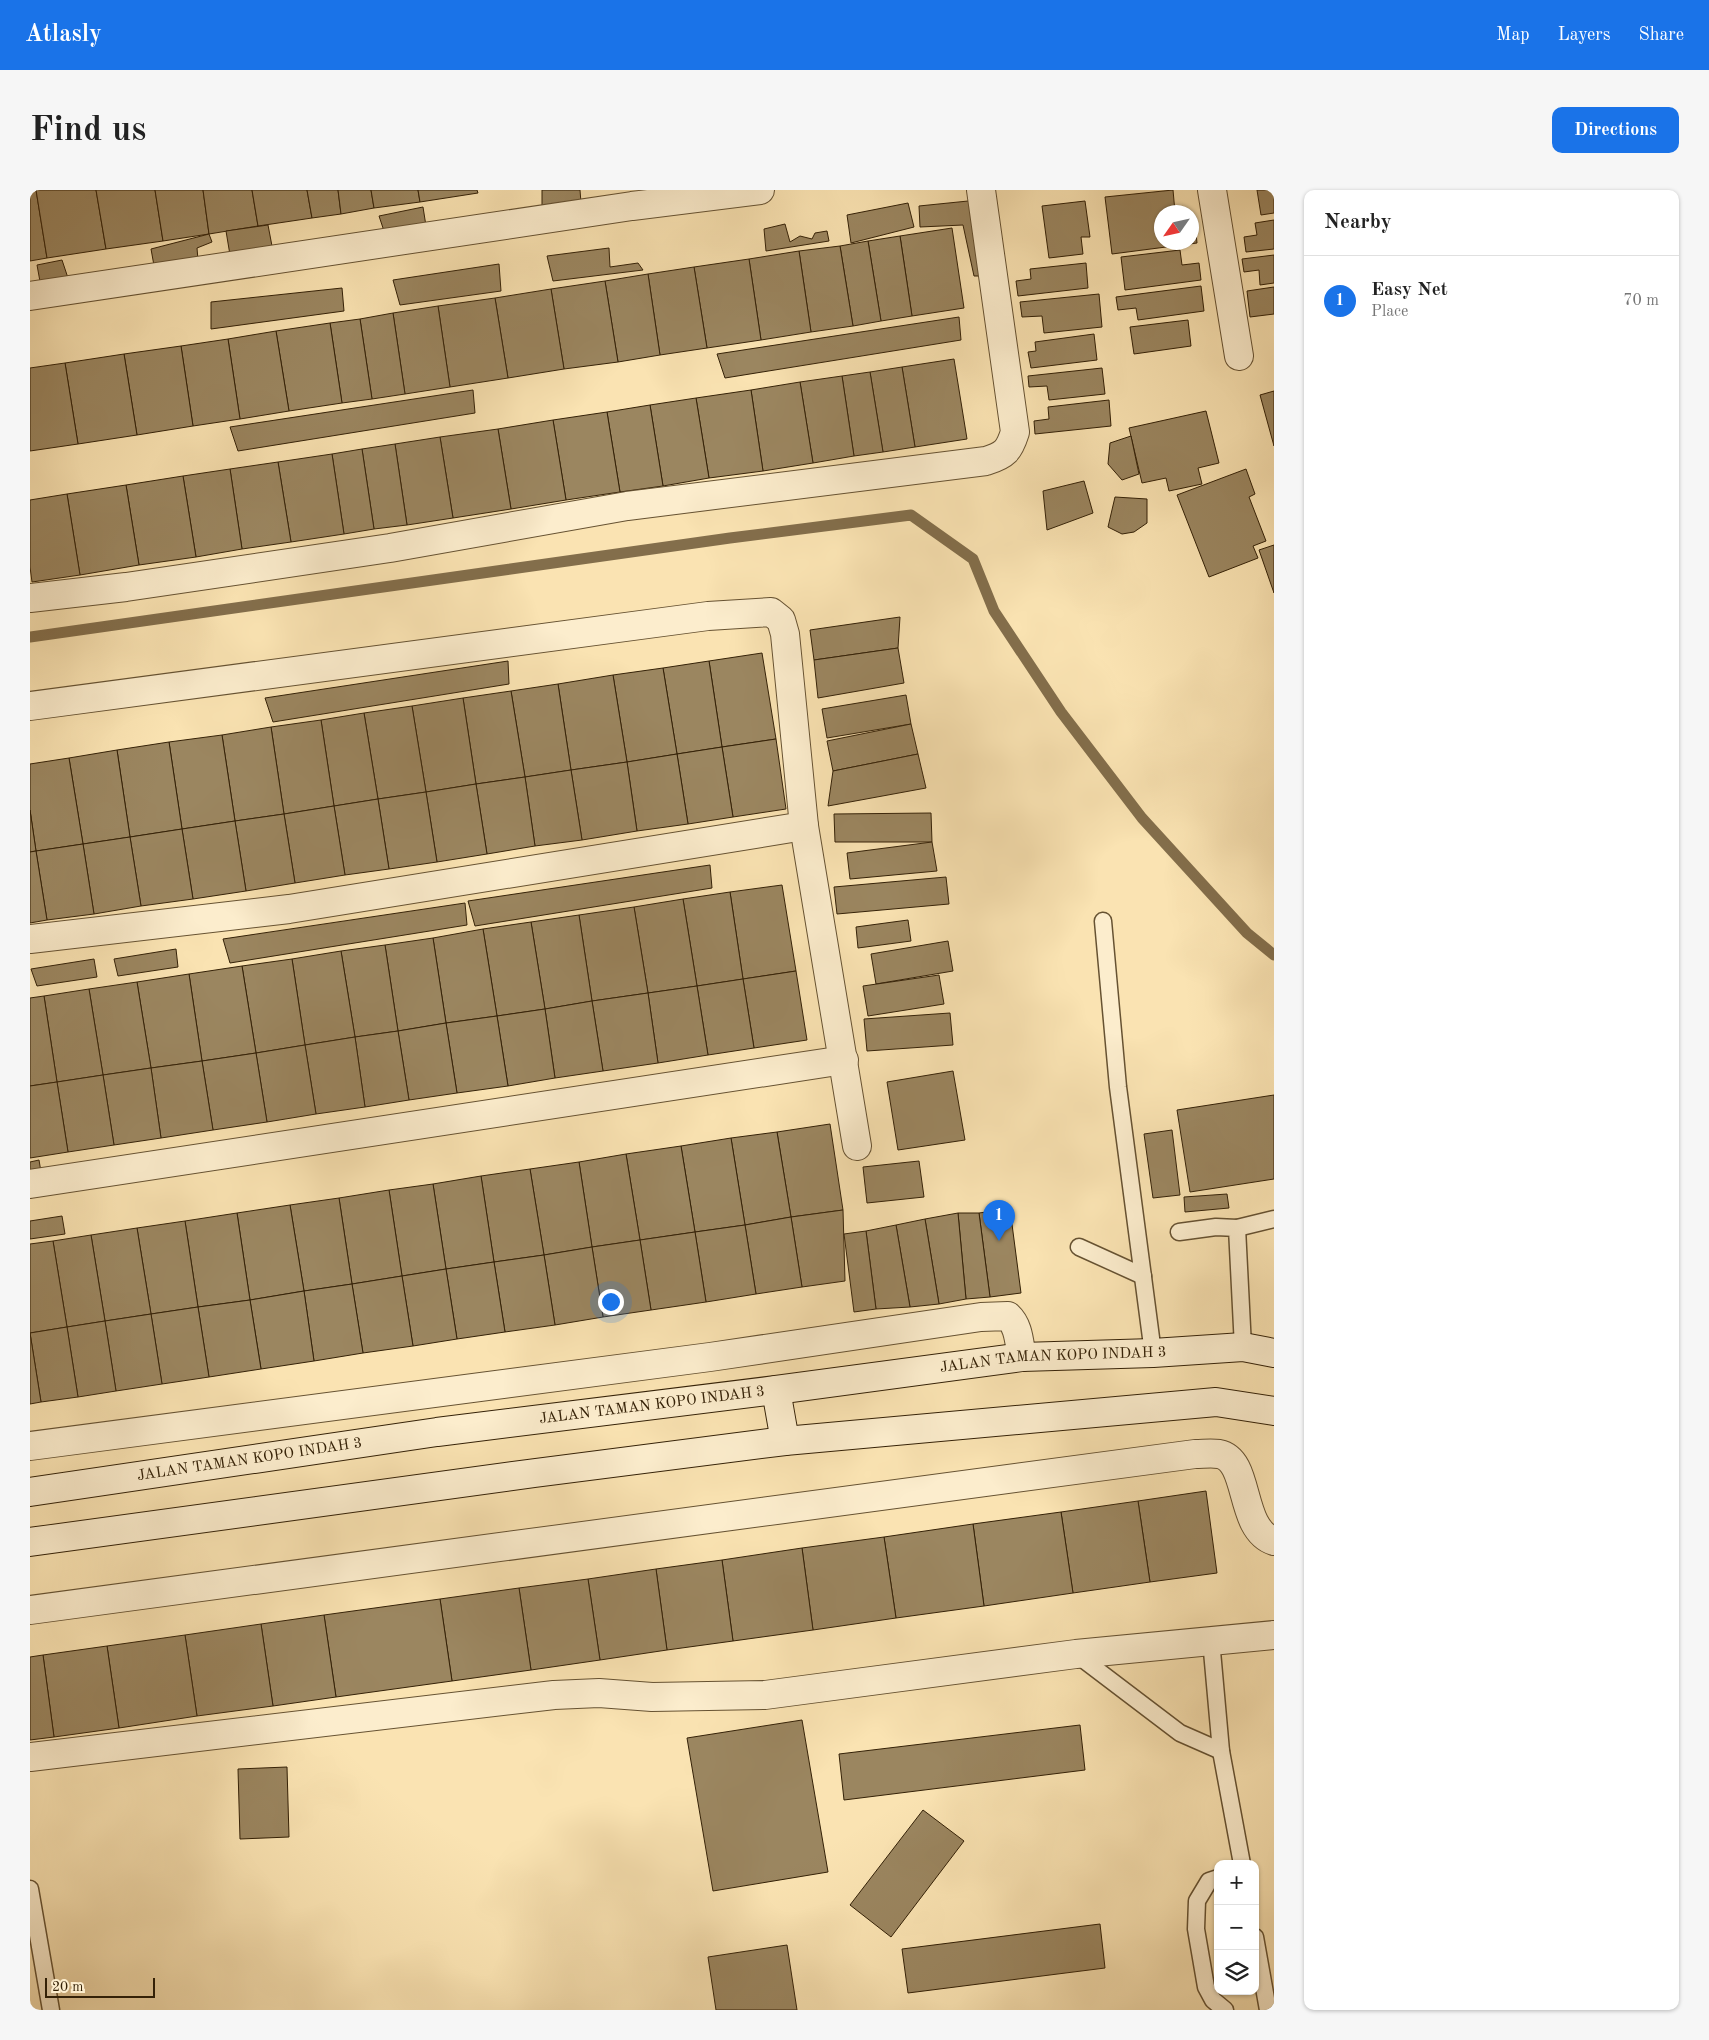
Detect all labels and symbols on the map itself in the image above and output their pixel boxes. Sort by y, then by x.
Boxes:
north arrow [1154,205,1199,250]
pin: 1 [983,1200,1015,1241]
your location [598,1289,624,1315]
street label: JALAN TAMAN KOPO INDAH 3 [939,1345,1167,1375]
street label: JALAN TAMAN KOPO INDAH 3 [538,1384,766,1427]
street label: JALAN TAMAN KOPO INDAH 3 [136,1436,363,1484]
scale bar [45,1975,155,1998]

